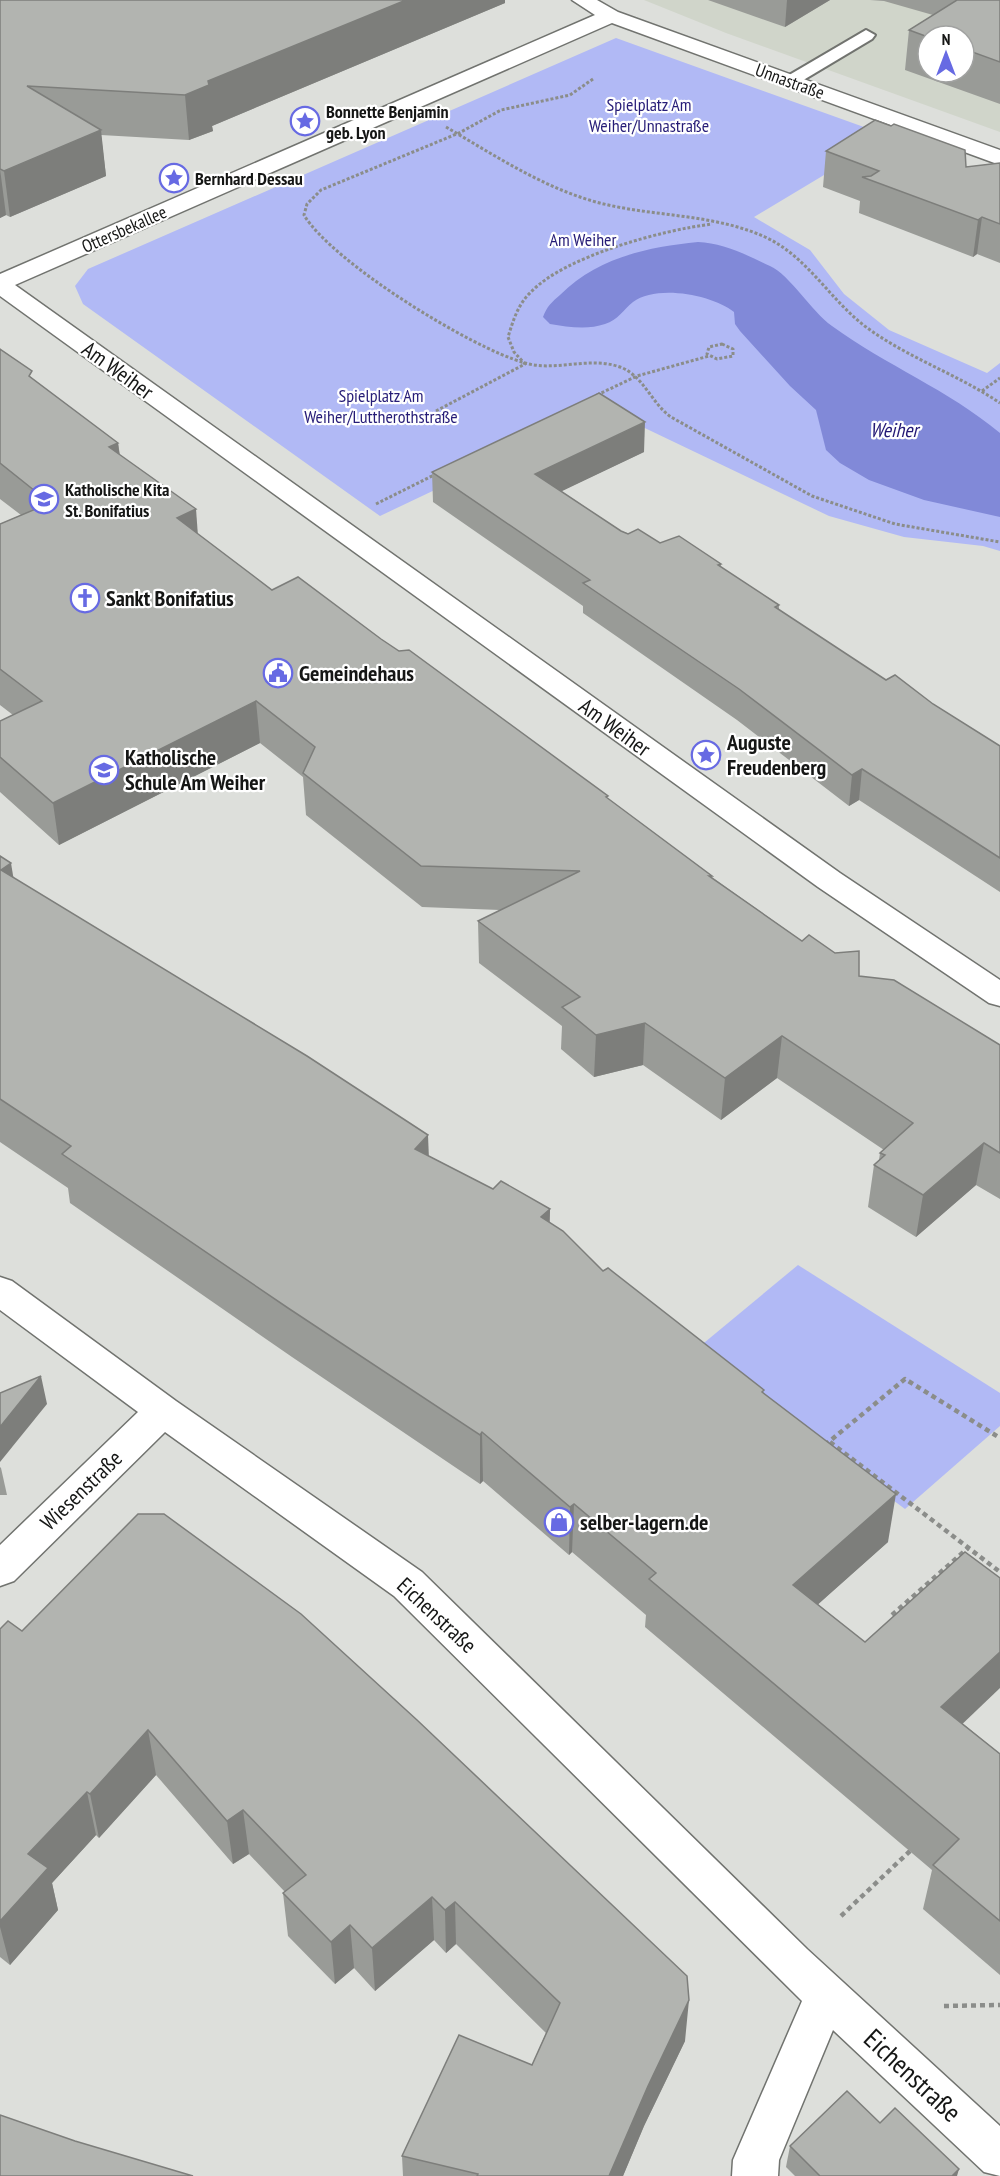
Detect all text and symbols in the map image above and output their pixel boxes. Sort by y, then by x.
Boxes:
north arrow [916,24,976,84]
text: N [942,29,950,49]
street label: Unnastraße [752,58,828,104]
park label: Spielplatz Am Weiher/Unnastraße [589,93,709,137]
place label: Bonnette Benjamin geb. Lyon [326,100,449,144]
place icon: Bonnette Benjamin geb. Lyon [289,105,321,137]
place icon: Bernhard Dessau [158,162,190,194]
place label: Bernhard Dessau [195,167,303,190]
street label: Ottersbekallee [78,200,170,258]
park label: Am Weiher [550,228,616,251]
street label: Am Weiher [77,335,159,405]
park label: Spielplatz Am Weiher/Luttherothstraße [304,384,458,428]
water label: Weiher [870,417,920,443]
place label: Katholische Kita St. Bonifatius [65,478,169,522]
school or university icon: Katholische Kita St. Bonifatius [28,483,60,515]
church icon: Sankt Bonifatius [69,582,101,614]
place label: Sankt Bonifatius [106,584,234,612]
public building icon: Gemeindehaus [262,657,294,689]
place label: Gemeindehaus [299,659,414,687]
street label: Am Weiher [574,692,656,762]
place label: Auguste Freudenberg [726,728,826,781]
place icon: Auguste Freudenberg [690,739,722,771]
place label: Katholische Schule Am Weiher [125,743,266,796]
school or university icon: Katholische Schule Am Weiher [88,754,120,786]
street label: Wiesenstraße [34,1444,128,1536]
shop icon: selber-lagern.de [543,1506,575,1538]
place label: selber-lagern.de [580,1508,708,1536]
street label: Eichenstraße [391,1571,483,1659]
street label: Eichenstraße [857,2021,969,2129]

